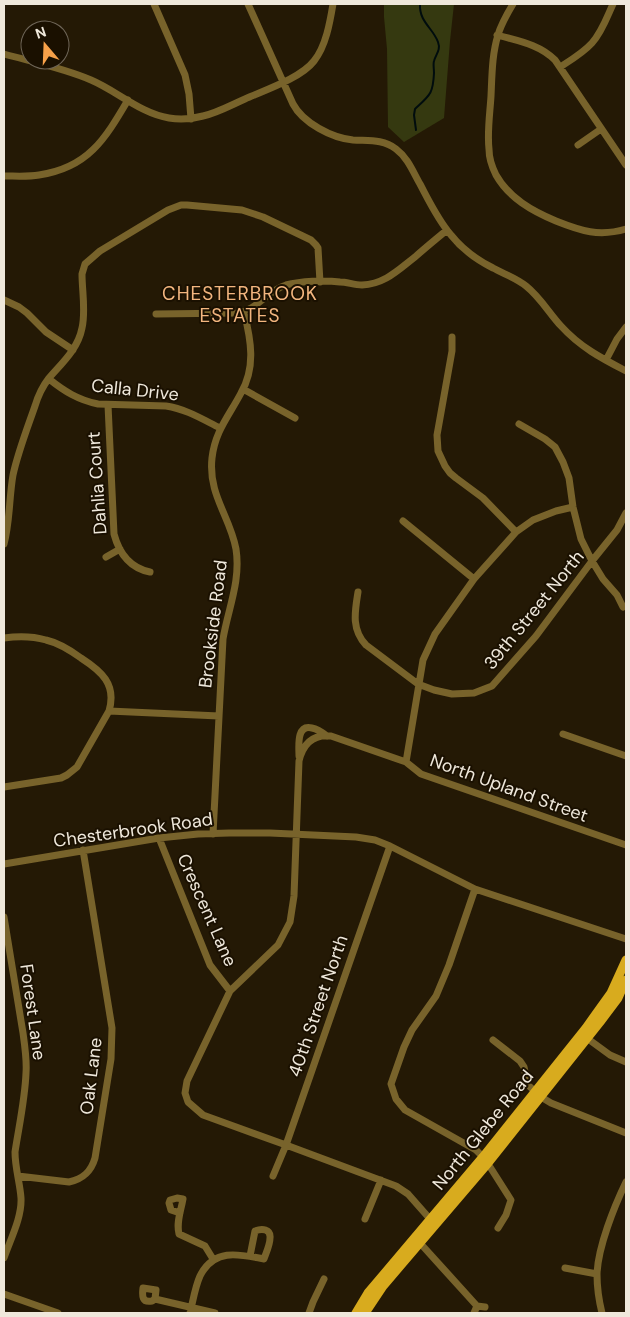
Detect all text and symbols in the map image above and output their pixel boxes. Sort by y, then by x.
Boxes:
north arrow [20,20,70,70]
text: N [33,23,49,43]
district label: CHESTERBROOK ESTATES [162,281,318,328]
street label: Calla Drive [90,373,180,407]
street label: Dahlia Court [81,431,113,535]
street label: 39th Street North [479,545,589,675]
street label: Brookside Road [193,559,233,689]
street label: North Upland Street [427,748,591,828]
street label: Chesterbrook Road [52,807,214,853]
street label: Crescent Lane [171,850,243,970]
street label: 40th Street North [282,932,354,1080]
street label: Forest Lane [14,962,52,1062]
street label: Oak Lane [74,1036,108,1116]
street label: North Glebe Road [427,1065,539,1195]

